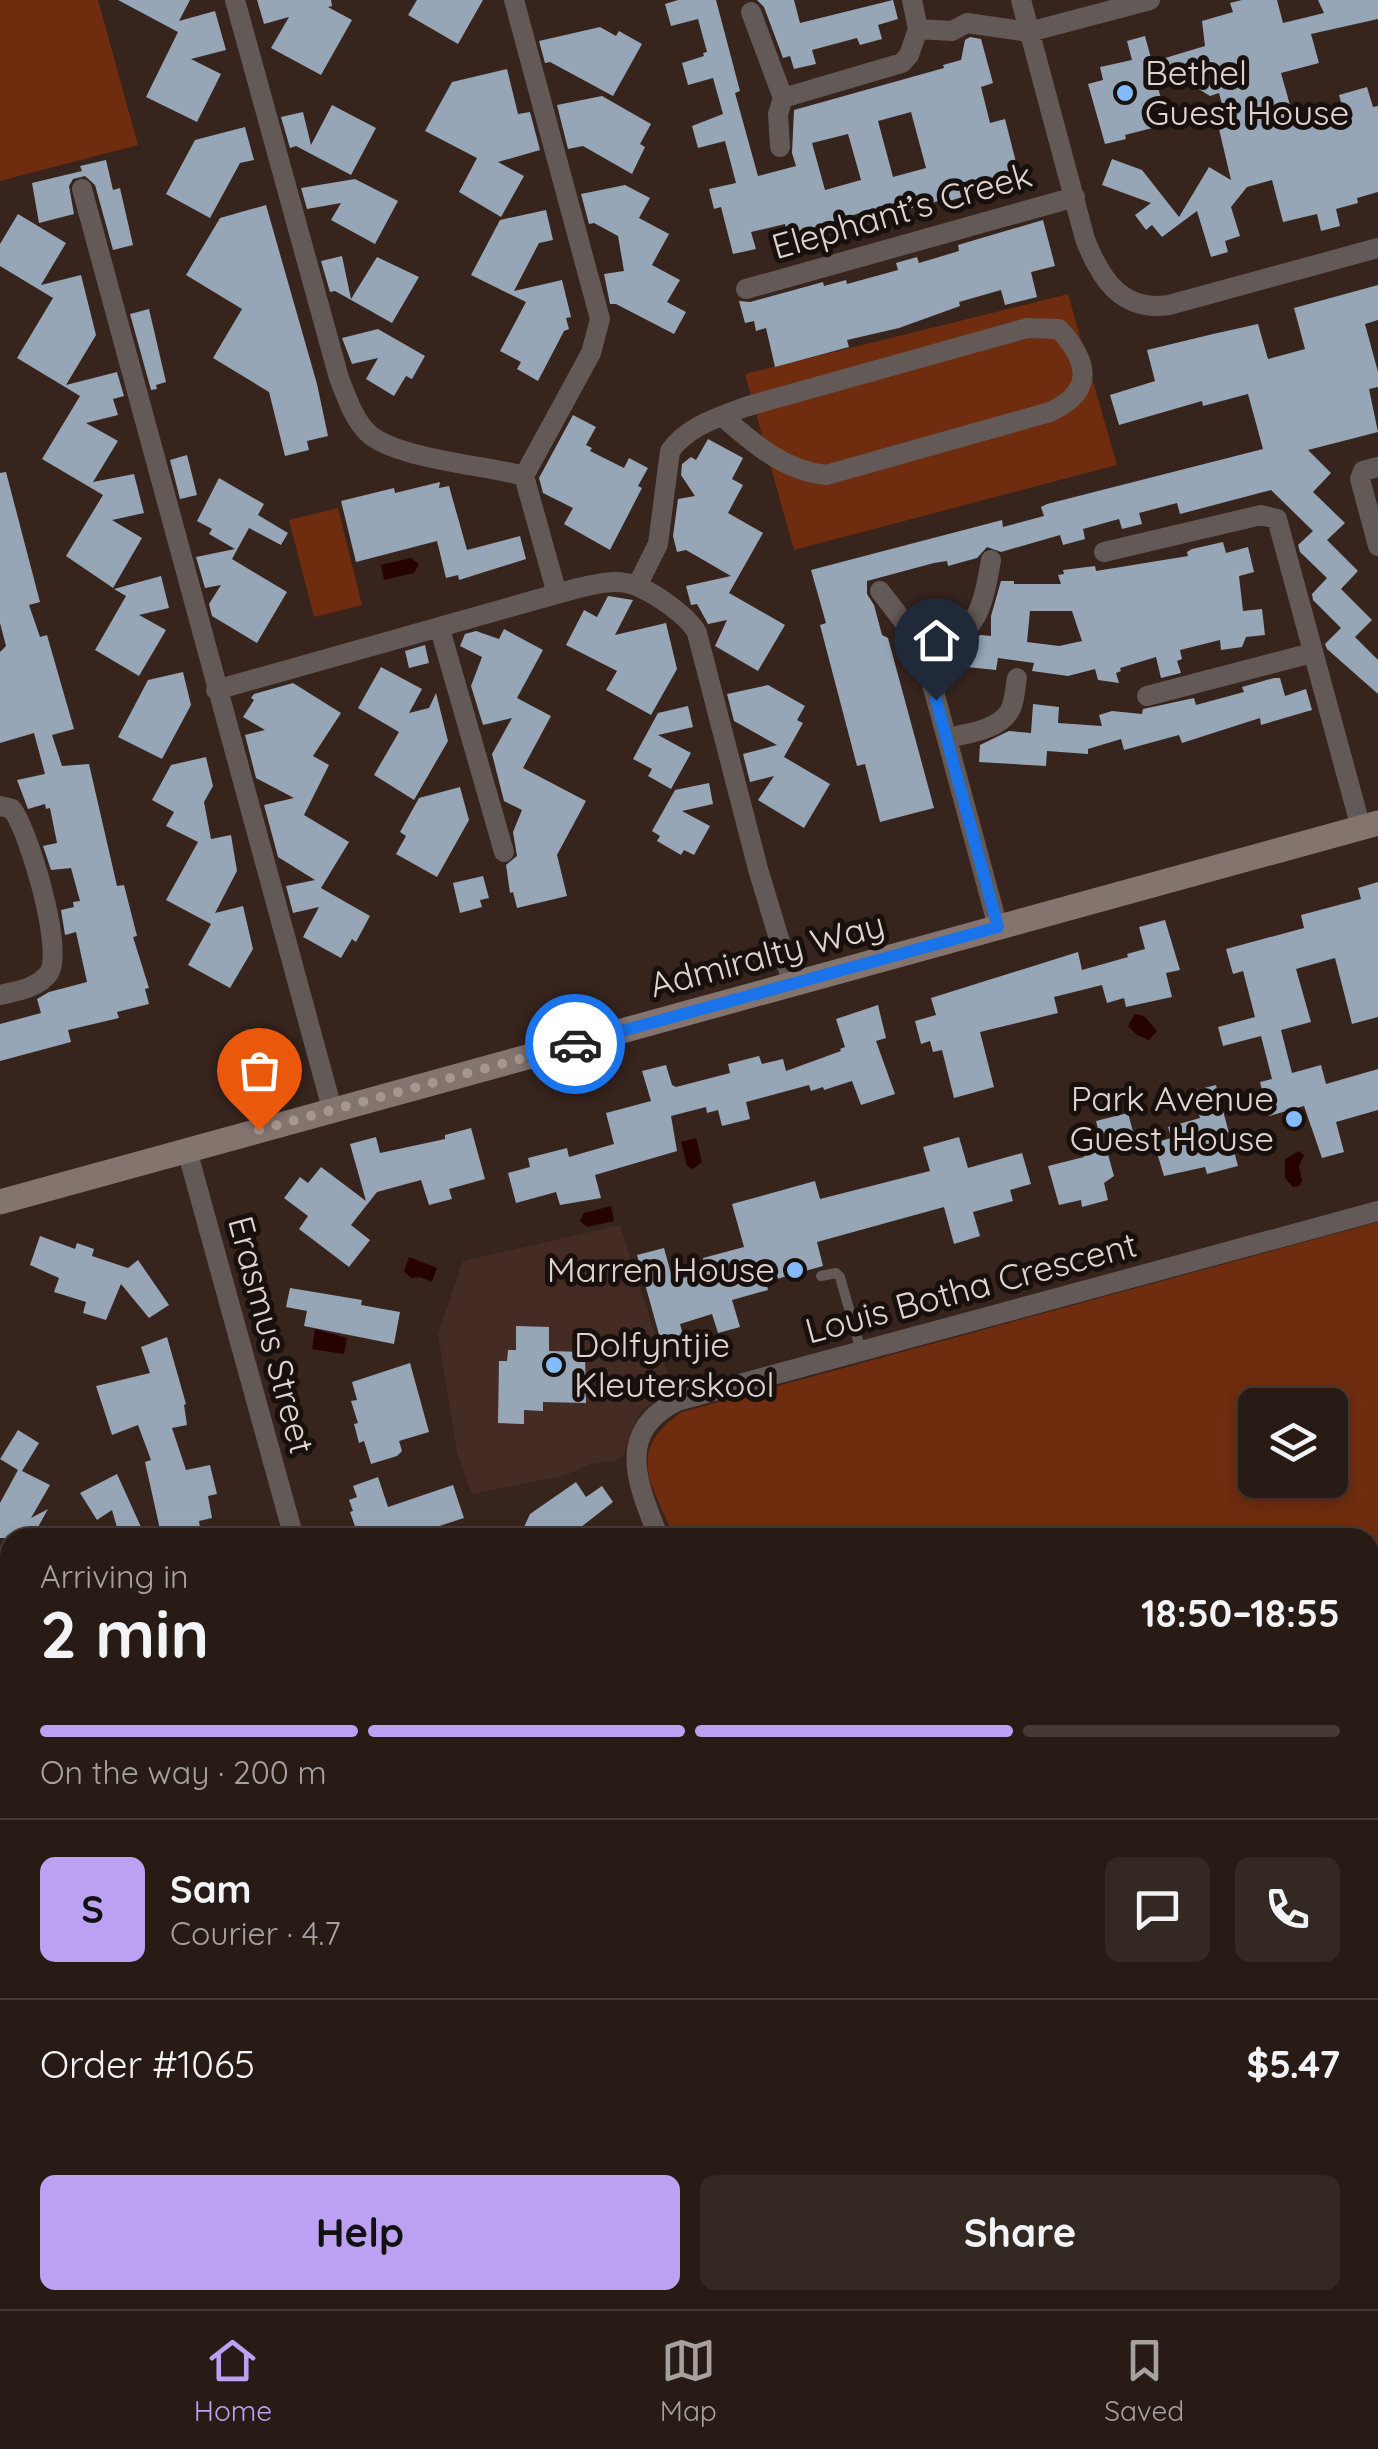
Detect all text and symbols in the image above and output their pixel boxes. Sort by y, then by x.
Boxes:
place label: Bethel Guest House [1145,50,1349,134]
marker: Bethel Guest House [1114,82,1136,104]
street label: Elephant’s Creek [767,152,1037,268]
pin [894,598,979,701]
icon: home [909,613,964,668]
street label: Admiralty Way [644,902,889,1007]
courier [525,994,625,1094]
icon: car [548,1017,603,1072]
pin [217,1028,302,1131]
icon: bag [232,1043,287,1098]
place label: Park Avenue Guest House [1070,1076,1274,1160]
marker: Park Avenue Guest House [1283,1108,1305,1130]
street label: Erasmus Street [219,1211,325,1458]
street label: Louis Botha Crescent [800,1222,1141,1352]
place label: Marren House [547,1247,775,1291]
marker: Marren House [784,1259,806,1281]
place label: Dolfyntjie Kleuterskool [574,1322,775,1406]
marker: Dolfyntjie Kleuterskool [543,1354,565,1376]
map controls [1238,1388,1348,1498]
button: layers [1238,1388,1348,1498]
text: Arriving in [40,1556,189,1596]
text: 18:50–18:55 [1141,1589,1340,1637]
text: 2 min [40,1593,209,1674]
text: On the way · 200 m [40,1752,327,1792]
button: chat [1105,1857,1210,1962]
button: phone [1235,1857,1340,1962]
text: Sam [170,1865,252,1913]
text: S [81,1885,104,1933]
text: Courier · 4.7 [170,1913,341,1953]
text: Order #1065 [40,2040,255,2088]
text: $5.47 [1247,2040,1340,2088]
button: Help [40,2175,680,2290]
button: Share [700,2175,1340,2290]
tab: Home [194,2333,272,2428]
tab: Map [660,2333,717,2428]
tab: Saved [1104,2333,1184,2428]

